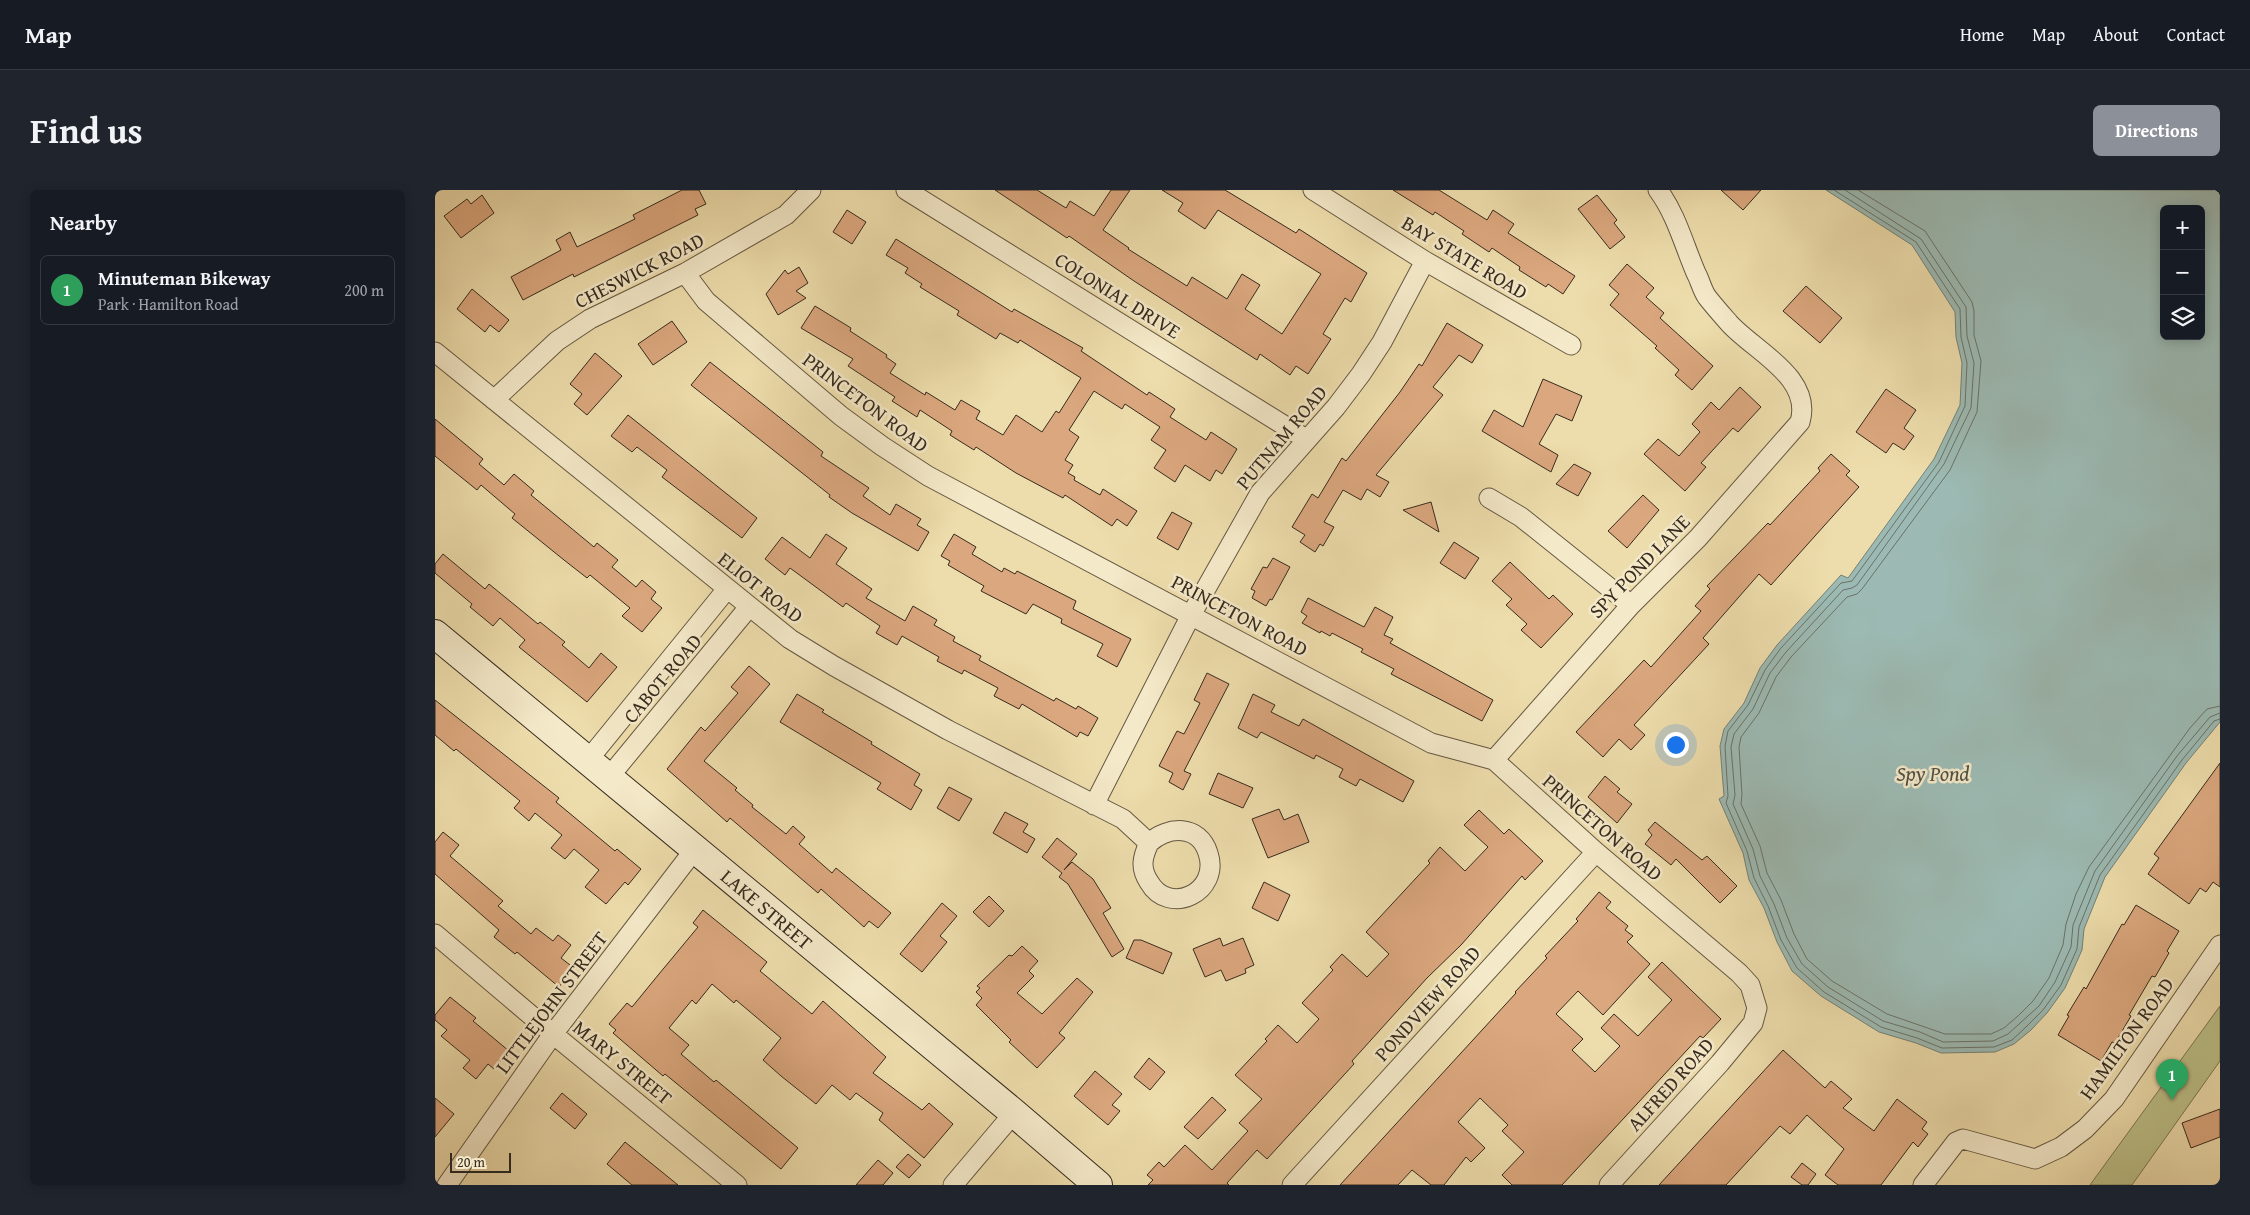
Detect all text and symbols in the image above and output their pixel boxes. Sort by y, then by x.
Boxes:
text: Map [25,17,72,52]
text: Home [1960,21,2004,48]
text: Map [2032,21,2065,48]
text: About [2093,21,2139,48]
text: Contact [2167,21,2225,48]
text: Find us [30,105,143,156]
button: Directions [2093,105,2220,156]
map controls [2160,205,2205,340]
button: + [2160,205,2205,250]
text: Nearby [50,207,117,238]
street label: BAY STATE ROAD [1397,208,1533,306]
street label: CHESWICK ROAD [569,225,709,315]
street label: COLONIAL DRIVE [1049,245,1187,345]
button: − [2160,250,2205,295]
text: Minuteman Bikeway [98,264,271,292]
text: 1 [63,278,71,302]
text: 200 m [344,278,384,302]
text: Park · Hamilton Road [98,292,239,316]
button: layers [2160,295,2205,340]
street label: PRINCETON ROAD [797,345,935,459]
street label: PUTNAM ROAD [1229,378,1333,496]
street label: SPY POND LANE [1582,508,1696,624]
street label: ELIOT ROAD [712,544,810,630]
street label: PRINCETON ROAD [1167,567,1313,663]
street label: CABOT ROAD [616,627,708,729]
your location [1663,732,1689,758]
water label: Spy Pond [1896,758,1970,789]
street label: PRINCETON ROAD [1537,767,1669,887]
street label: LAKE STREET [715,862,819,956]
street label: LITTLEJOHN STREET [488,925,614,1079]
street label: PONDVIEW ROAD [1367,939,1487,1067]
street label: HAMILTON ROAD [2072,971,2180,1105]
street label: MARY STREET [567,1013,679,1111]
street label: ALFRED ROAD [1620,1031,1720,1137]
pin: 1 [2156,1059,2188,1100]
scale bar [450,1150,511,1173]
text: 20 m [457,1152,485,1172]

